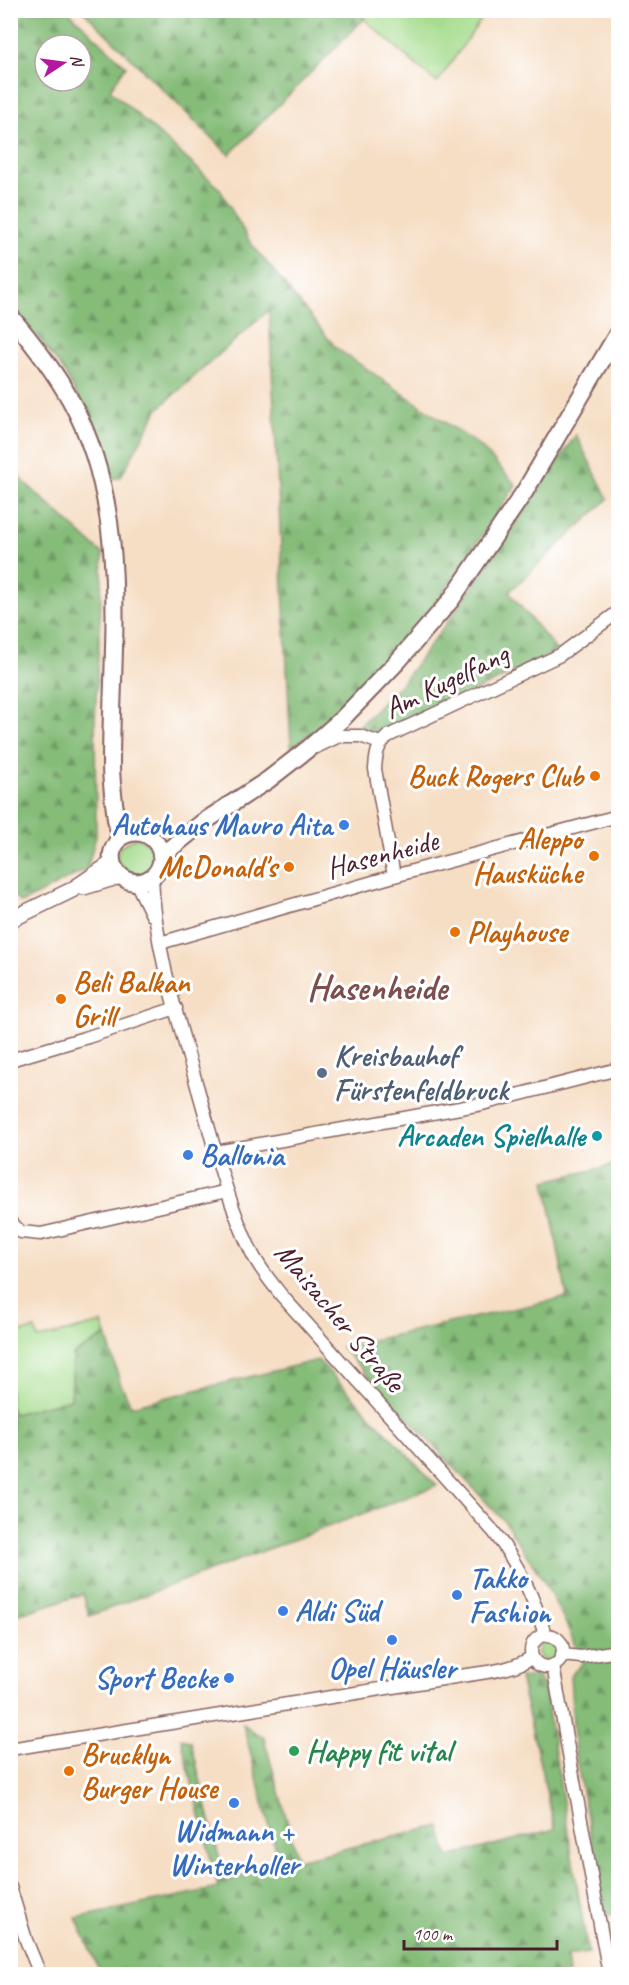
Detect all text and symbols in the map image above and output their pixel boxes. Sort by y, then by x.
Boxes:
north arrow [33,33,93,93]
text: N [66,53,88,70]
street label: Am Kugelfang [377,634,517,727]
place label: Buck Rogers Club [408,757,586,795]
marker: Buck Rogers Club [588,769,602,783]
place label: Autohaus Mauro Aita [112,806,334,844]
marker: Autohaus Mauro Aita [337,818,351,832]
street label: Hasenheide [322,820,444,887]
place label: Aleppo Hausküche [473,820,585,892]
place label: McDonald's [158,848,280,886]
marker: Aleppo Hausküche [587,849,601,863]
marker: McDonald's [282,860,296,874]
place label: Playhouse [467,913,570,952]
marker: Playhouse [448,925,462,939]
place label: Beli Balkan Grill [73,963,191,1035]
district label: Hasenheide [307,964,450,1010]
marker: Beli Balkan Grill [54,992,68,1006]
place label: Kreisbauhof Fürstenfeldbruck [334,1037,511,1109]
marker: Kreisbauhof Fürstenfeldbruck [315,1066,329,1080]
place label: Arcaden Spielhalle [397,1117,587,1155]
marker: Arcaden Spielhalle [590,1129,604,1143]
place label: Ballonia [200,1136,286,1174]
marker: Ballonia [181,1148,195,1162]
street label: Maisacher Straße [266,1234,415,1401]
place label: Takko Fashion [469,1559,553,1631]
marker: Takko Fashion [450,1588,464,1602]
place label: Aldi Süd [295,1592,384,1630]
marker: Aldi Süd [276,1604,290,1618]
marker: Opel Häusler [385,1633,399,1647]
place label: Opel Häusler [328,1649,459,1687]
place label: Sport Becke [94,1659,219,1697]
marker: Sport Becke [222,1671,236,1685]
place label: Happy fit vital [306,1732,457,1770]
place label: Brucklyn Burger House [81,1735,219,1807]
marker: Happy fit vital [287,1744,301,1758]
marker: Brucklyn Burger House [62,1764,76,1778]
marker: Widmann + Winterholler [227,1796,241,1810]
place label: Widmann + Winterholler [169,1812,302,1884]
scale bar [404,1913,557,1951]
text: 100 m [413,1923,454,1945]

